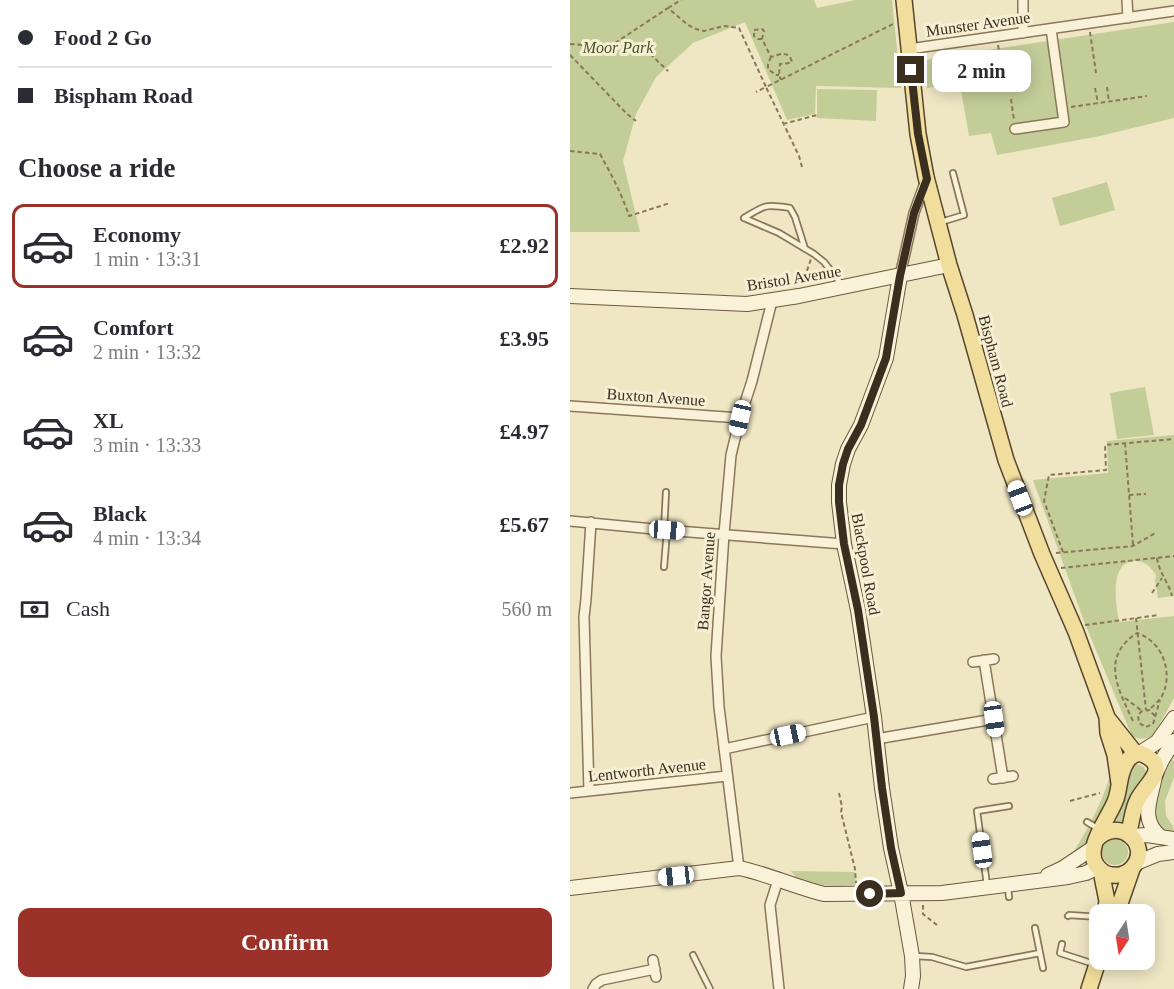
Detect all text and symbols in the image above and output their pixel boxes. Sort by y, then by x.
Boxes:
street label: Munster Avenue [925,8,1031,40]
text: Food 2 Go [54,25,152,50]
park label: Moor Park [582,39,654,56]
callout: 2 min [932,49,1031,91]
route end [897,56,924,83]
text: 2 min [957,60,1006,82]
text: Bispham Road [54,83,193,108]
text: Choose a ride [18,153,176,183]
icon: car [21,219,75,273]
text: Economy [93,222,181,247]
text: £2.92 [500,233,549,258]
text: 1 min · 13:31 [93,248,201,270]
street label: Bristol Avenue [746,262,842,294]
icon: car [21,312,75,366]
street label: Bispham Road [975,313,1016,409]
text: Comfort [93,315,174,340]
text: £3.95 [500,326,549,351]
text: 2 min · 13:32 [93,341,201,363]
street label: Buxton Avenue [606,385,706,409]
car [727,398,753,438]
icon: car [21,405,75,459]
text: XL [93,408,124,433]
text: £4.97 [500,419,549,444]
text: 3 min · 13:33 [93,434,201,456]
car [1005,478,1035,518]
icon: car [21,498,75,552]
text: Black [93,501,147,526]
text: £5.67 [500,512,549,537]
street label: Blackpool Road [848,512,883,617]
car [648,520,686,540]
text: 4 min · 13:34 [93,527,201,549]
street label: Bangor Avenue [694,531,719,631]
icon: cash [18,593,51,626]
text: Cash [66,596,110,621]
text: 560 m [501,598,552,620]
car [983,700,1005,738]
car [769,722,807,748]
street label: Lentworth Avenue [587,755,707,785]
car [971,831,993,869]
car [657,865,695,887]
route start [856,880,883,907]
north arrow [1089,904,1155,970]
map controls [1089,904,1155,970]
button: Confirm [18,908,552,977]

